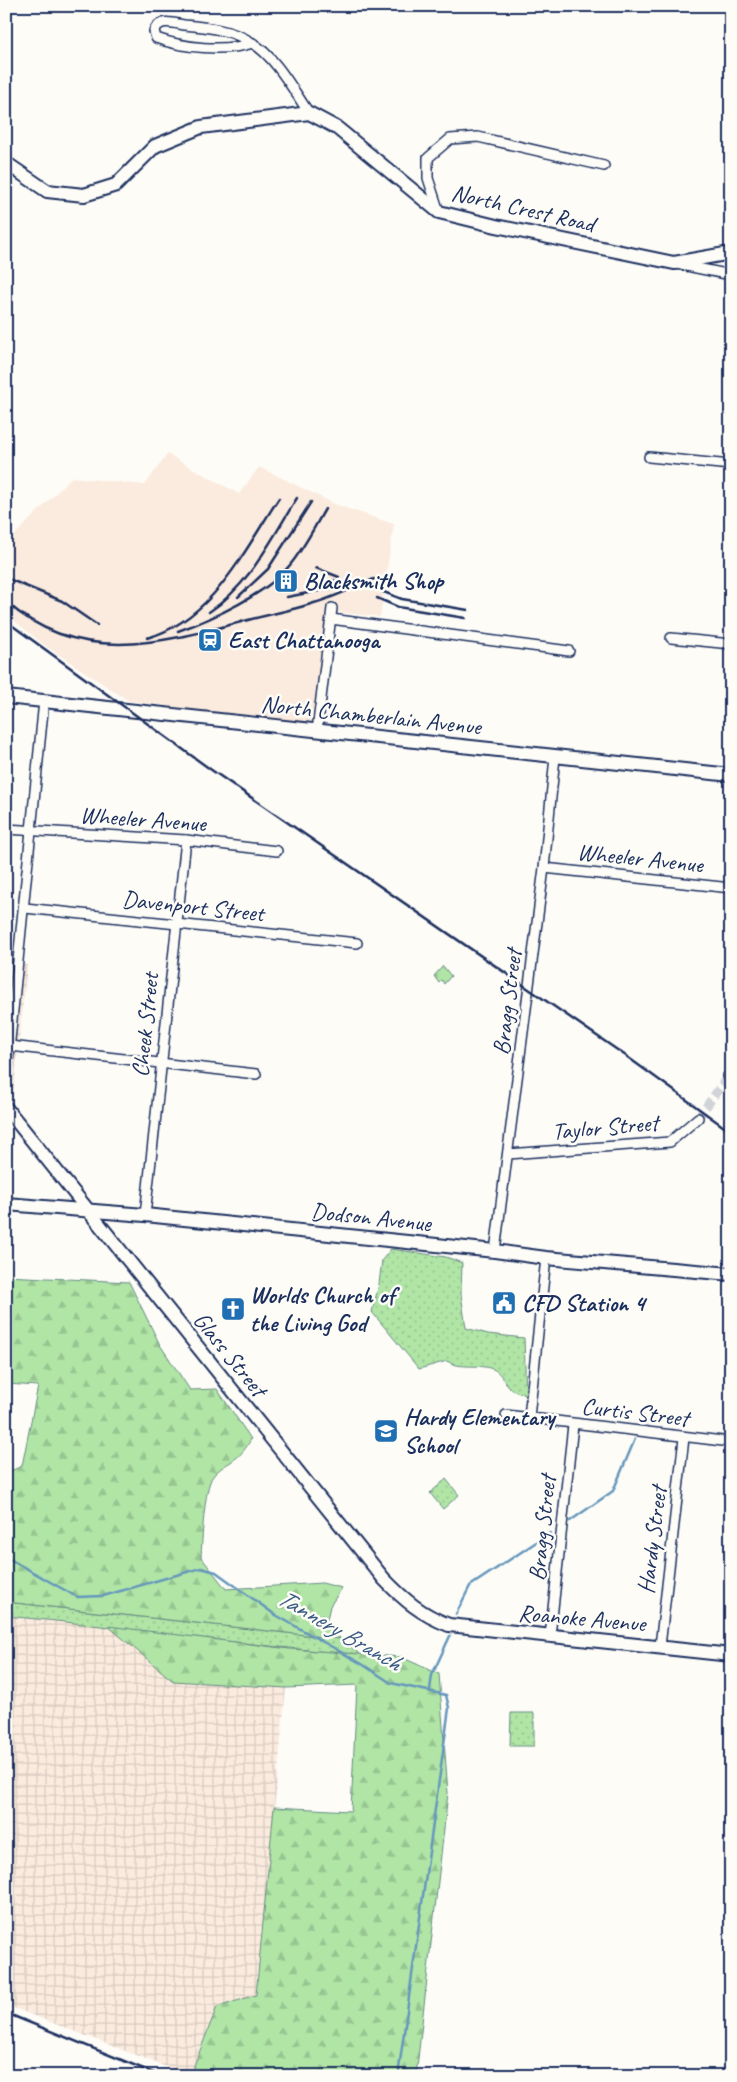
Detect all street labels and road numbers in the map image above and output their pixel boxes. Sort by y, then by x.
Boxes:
street label: North Crest Road [449,177,601,240]
street label: North Chamberlain Avenue [260,689,485,742]
street label: Wheeler Avenue [79,800,209,839]
street label: Wheeler Avenue [576,836,707,880]
street label: Davenport Street [121,884,267,929]
street label: Bragg Street [486,944,529,1057]
street label: Cheek Street [125,969,166,1079]
street label: Taylor Street [551,1107,662,1147]
street label: Dodson Avenue [310,1196,435,1238]
street label: Glass Street [187,1306,275,1405]
street label: Curtis Street [580,1391,693,1434]
street label: Bragg Street [522,1471,563,1582]
street label: Hardy Street [631,1482,674,1595]
street label: Roanoke Avenue [517,1597,649,1639]

